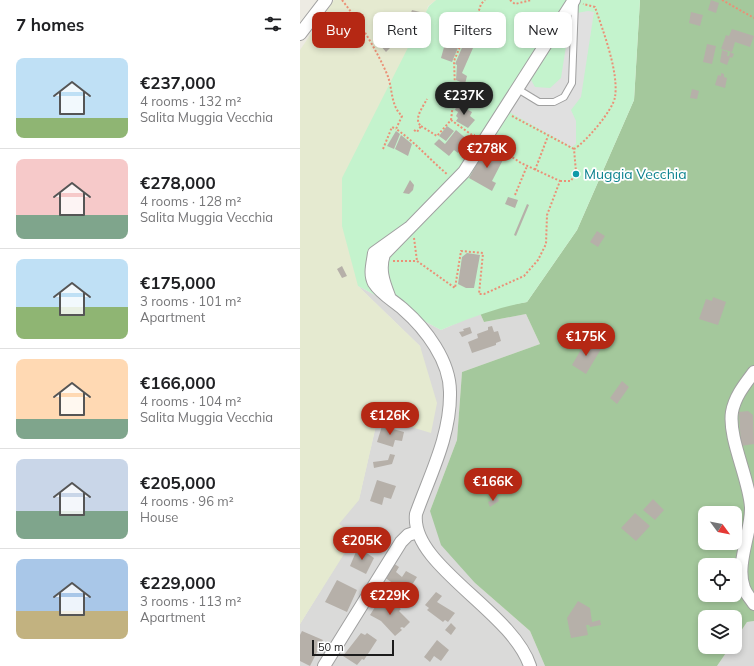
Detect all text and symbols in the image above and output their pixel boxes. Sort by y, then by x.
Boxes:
chip: Buy [312,12,365,48]
chip: Rent [373,12,431,48]
chip: Filters [439,12,506,48]
chip: New [514,12,572,48]
icon: filters [262,13,284,35]
text: 7 homes [16,14,84,35]
text: €237,000 [140,72,216,93]
icon: home [48,74,96,122]
pin: €237K [436,82,492,116]
text: €237K [444,87,484,103]
text: 4 rooms · 132 m² [140,93,241,109]
text: Salita Muggia Vecchia [140,109,273,125]
pin: €278K [459,135,515,169]
text: €278K [467,140,507,156]
place label: Muggia Vecchia [584,165,687,183]
marker: Muggia Vecchia [571,169,581,179]
text: €278,000 [140,172,216,193]
icon: home [48,175,96,223]
text: 4 rooms · 128 m² [140,193,241,209]
text: Salita Muggia Vecchia [140,209,273,225]
text: €175,000 [140,272,216,293]
icon: home [48,275,96,323]
text: 3 rooms · 101 m² [140,293,241,309]
text: Apartment [140,309,205,325]
pin: €175K [558,323,614,357]
text: €175K [566,328,606,344]
text: €166,000 [140,372,216,393]
icon: home [48,375,96,423]
text: 4 rooms · 104 m² [140,393,241,409]
pin: €126K [362,402,418,436]
text: €126K [370,407,410,423]
text: Salita Muggia Vecchia [140,409,273,425]
pin: €166K [465,468,521,502]
text: €205,000 [140,472,216,493]
text: €166K [473,473,513,489]
icon: home [48,475,96,523]
text: 4 rooms · 96 m² [140,493,234,509]
north arrow [698,506,742,550]
map controls [698,506,742,654]
text: House [140,509,178,525]
pin: €205K [334,527,390,561]
text: €205K [342,532,382,548]
button: locate [698,558,742,602]
text: €229,000 [140,572,216,593]
icon: home [48,575,96,623]
pin: €229K [362,582,418,616]
text: €229K [370,587,410,603]
text: 3 rooms · 113 m² [140,593,241,609]
text: Apartment [140,609,205,625]
button: layers [698,610,742,654]
scale bar [312,638,394,657]
text: 50 m [318,640,344,654]

